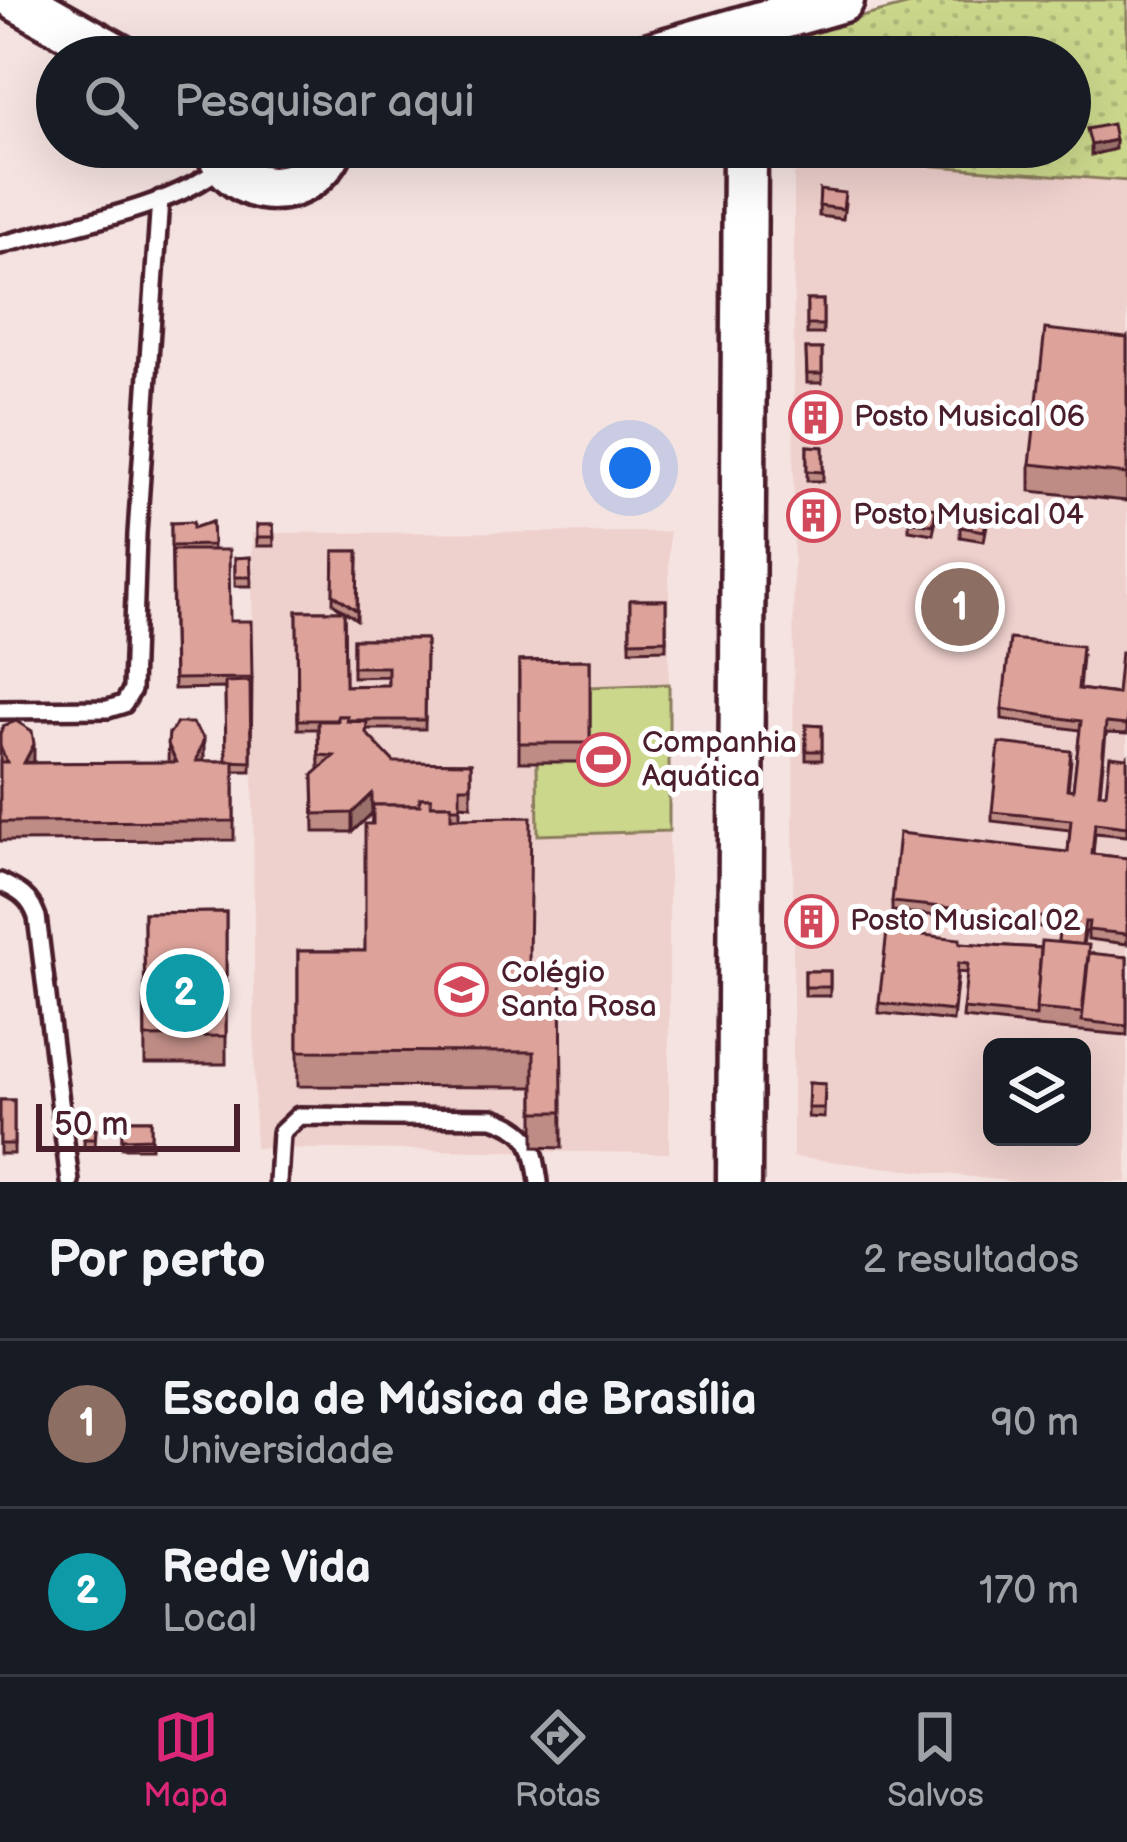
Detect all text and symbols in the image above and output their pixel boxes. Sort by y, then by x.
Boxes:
search box [36,36,1091,168]
icon: search [78,69,144,135]
text: Pesquisar aqui [174,75,475,130]
building icon: Posto Musical 06 [787,389,843,445]
place label: Posto Musical 06 [854,399,1085,435]
your location [600,438,660,498]
building icon: Posto Musical 04 [786,487,842,543]
place label: Posto Musical 04 [853,497,1084,533]
pin: 1 [921,562,999,652]
place label: Companhia Aquática [642,725,797,795]
sports icon: Companhia Aquática [575,732,631,788]
building icon: Posto Musical 02 [783,893,839,949]
place label: Posto Musical 02 [850,903,1081,939]
pin: 2 [146,948,224,1038]
place label: Colégio Santa Rosa [501,955,657,1025]
school or university icon: Colégio Santa Rosa [434,962,490,1018]
map controls [983,1038,1091,1146]
button: layers [983,1038,1091,1146]
scale bar [36,1098,240,1151]
text: 50 m [54,1105,129,1145]
text: Por perto [48,1230,266,1291]
text: 2 resultados [863,1237,1079,1284]
text: Escola de Música de Brasília [162,1373,757,1428]
text: 1 [79,1400,95,1447]
text: 90 m [991,1400,1079,1447]
text: Universidade [162,1428,394,1475]
text: Rede Vida [162,1541,371,1596]
text: 2 [75,1568,99,1615]
text: 170 m [979,1568,1079,1615]
text: Local [162,1596,257,1643]
tab: Mapa [143,1704,228,1816]
tab: Rotas [515,1704,601,1816]
tab: Salvos [887,1704,984,1816]

